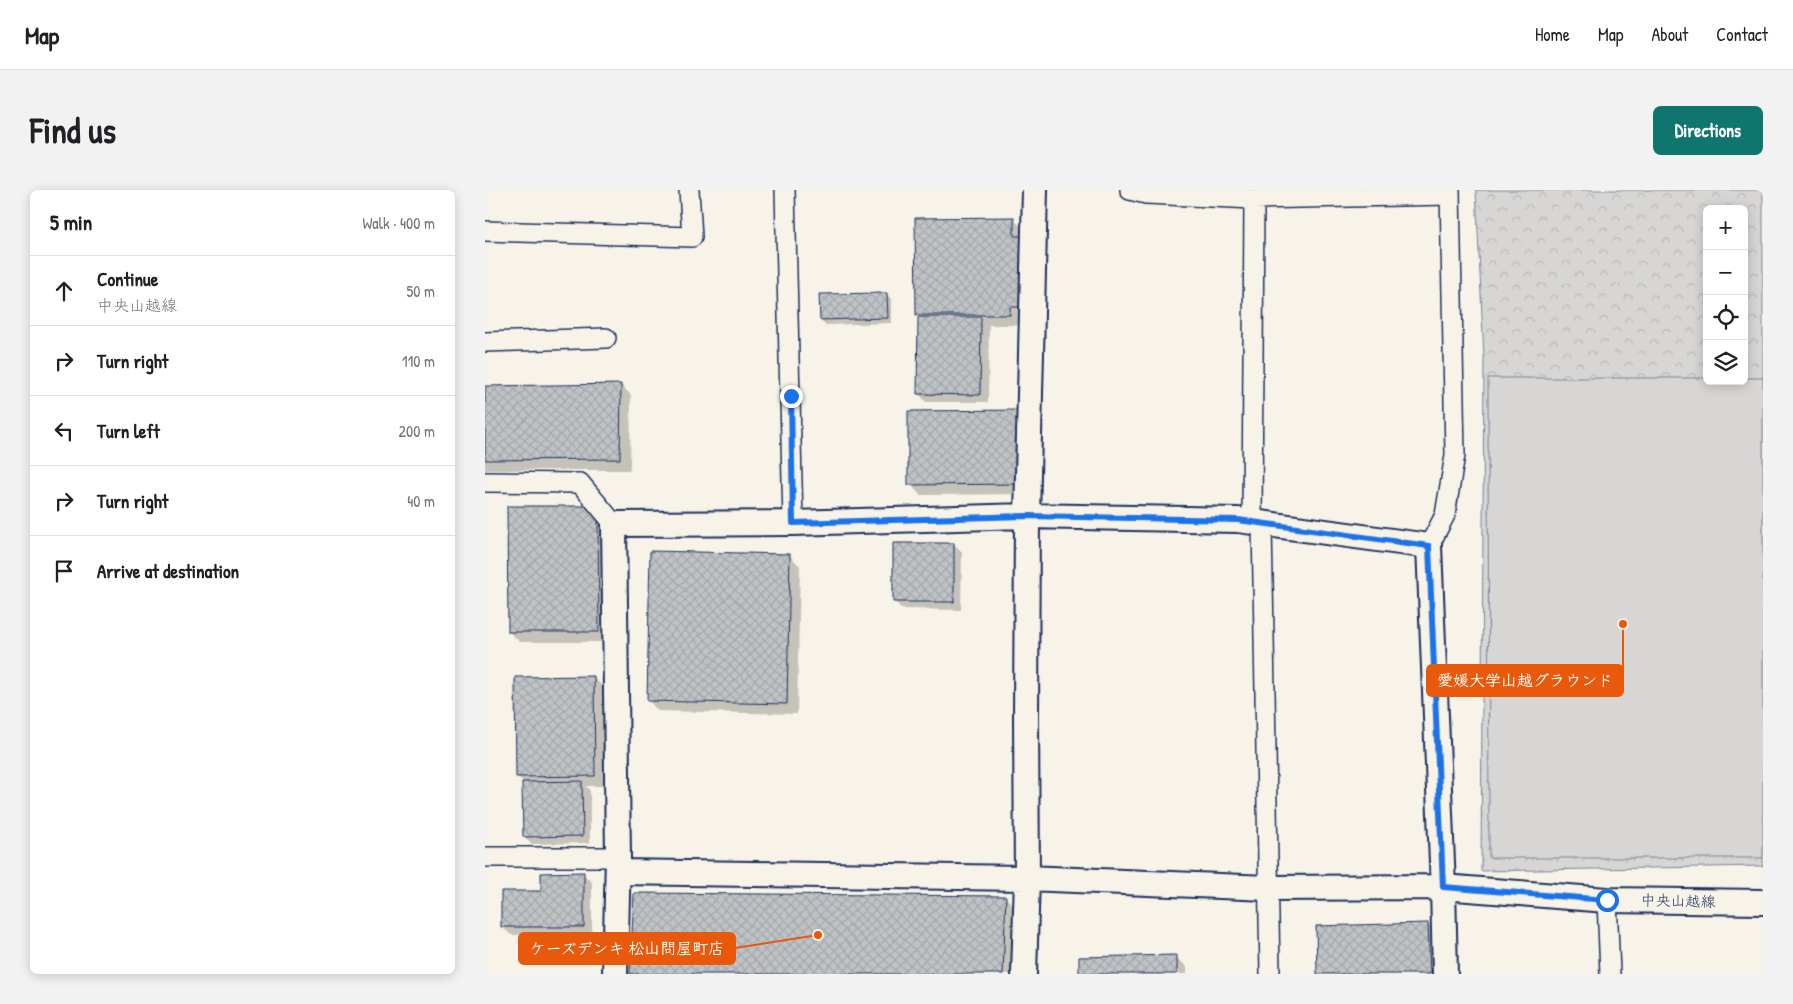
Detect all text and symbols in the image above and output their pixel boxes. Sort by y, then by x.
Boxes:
text: Map [25,19,59,51]
text: Home [1535,22,1570,47]
text: Map [1598,22,1623,47]
text: About [1651,22,1688,47]
text: Contact [1716,22,1768,47]
button: Directions [1653,106,1763,155]
text: Find us [30,107,116,154]
map controls [1703,205,1748,385]
button: + [1703,205,1748,250]
text: 5 min [50,208,92,237]
text: Walk · 400 m [363,212,435,234]
button: − [1703,250,1748,295]
text: Continue [97,266,158,292]
icon: ahead [50,277,78,305]
text: 50 m [407,280,435,302]
text: 中央山越線 [97,294,177,316]
button: locate [1703,295,1748,340]
button: layers [1703,340,1748,385]
icon: right [50,347,78,375]
text: Turn right [97,348,168,374]
text: 110 m [402,350,435,372]
route end [780,385,803,408]
icon: left [50,417,78,445]
text: Turn left [97,418,160,444]
text: 200 m [399,420,435,442]
icon: right [50,487,78,515]
text: Turn right [97,488,168,514]
text: 40 m [407,490,435,512]
icon: arrive [50,557,78,585]
text: Arrive at destination [97,558,239,584]
callout: 愛媛大学山越グラウンド [1427,665,1623,696]
text: 愛媛大学山越グラウンド [1437,669,1613,691]
route start [1596,889,1619,912]
street label: 中央山越線 [1640,889,1716,912]
callout: ケーズデンキ 松山問屋町店 [519,933,735,964]
text: ケーズデンキ 松山問屋町店 [530,937,724,959]

